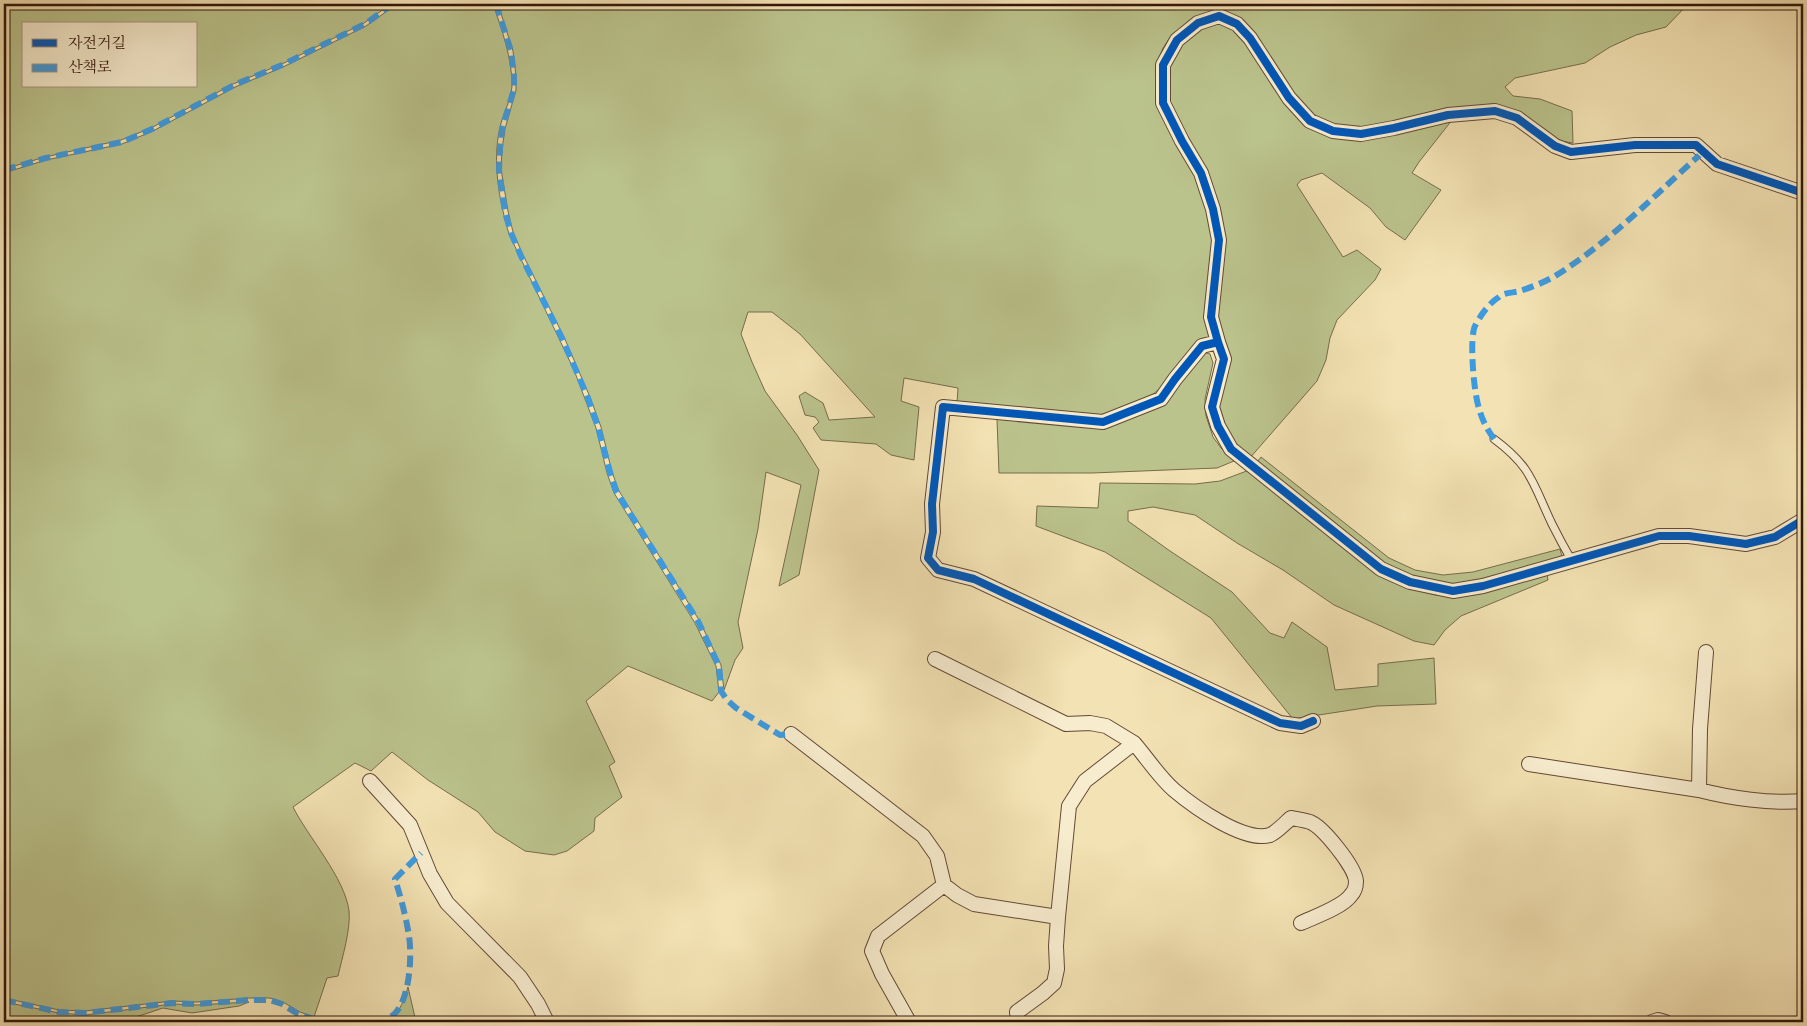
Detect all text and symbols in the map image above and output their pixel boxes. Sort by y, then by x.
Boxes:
legend [22,22,198,88]
text: 자전거길 [68,33,126,52]
text: 산책로 [68,57,112,76]

